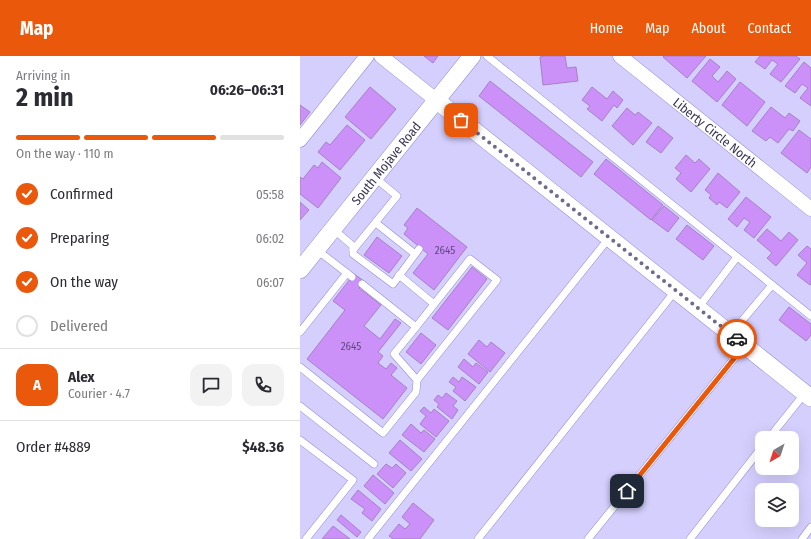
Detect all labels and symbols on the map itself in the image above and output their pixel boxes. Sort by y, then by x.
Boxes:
street label: Liberty Circle North [670,94,760,170]
pin [444,103,478,137]
street label: South Mojave Road [348,119,424,208]
house number: 2645 [435,244,455,257]
courier [717,319,757,359]
house number: 2645 [341,340,361,353]
north arrow [755,431,799,475]
pin [610,474,644,508]

